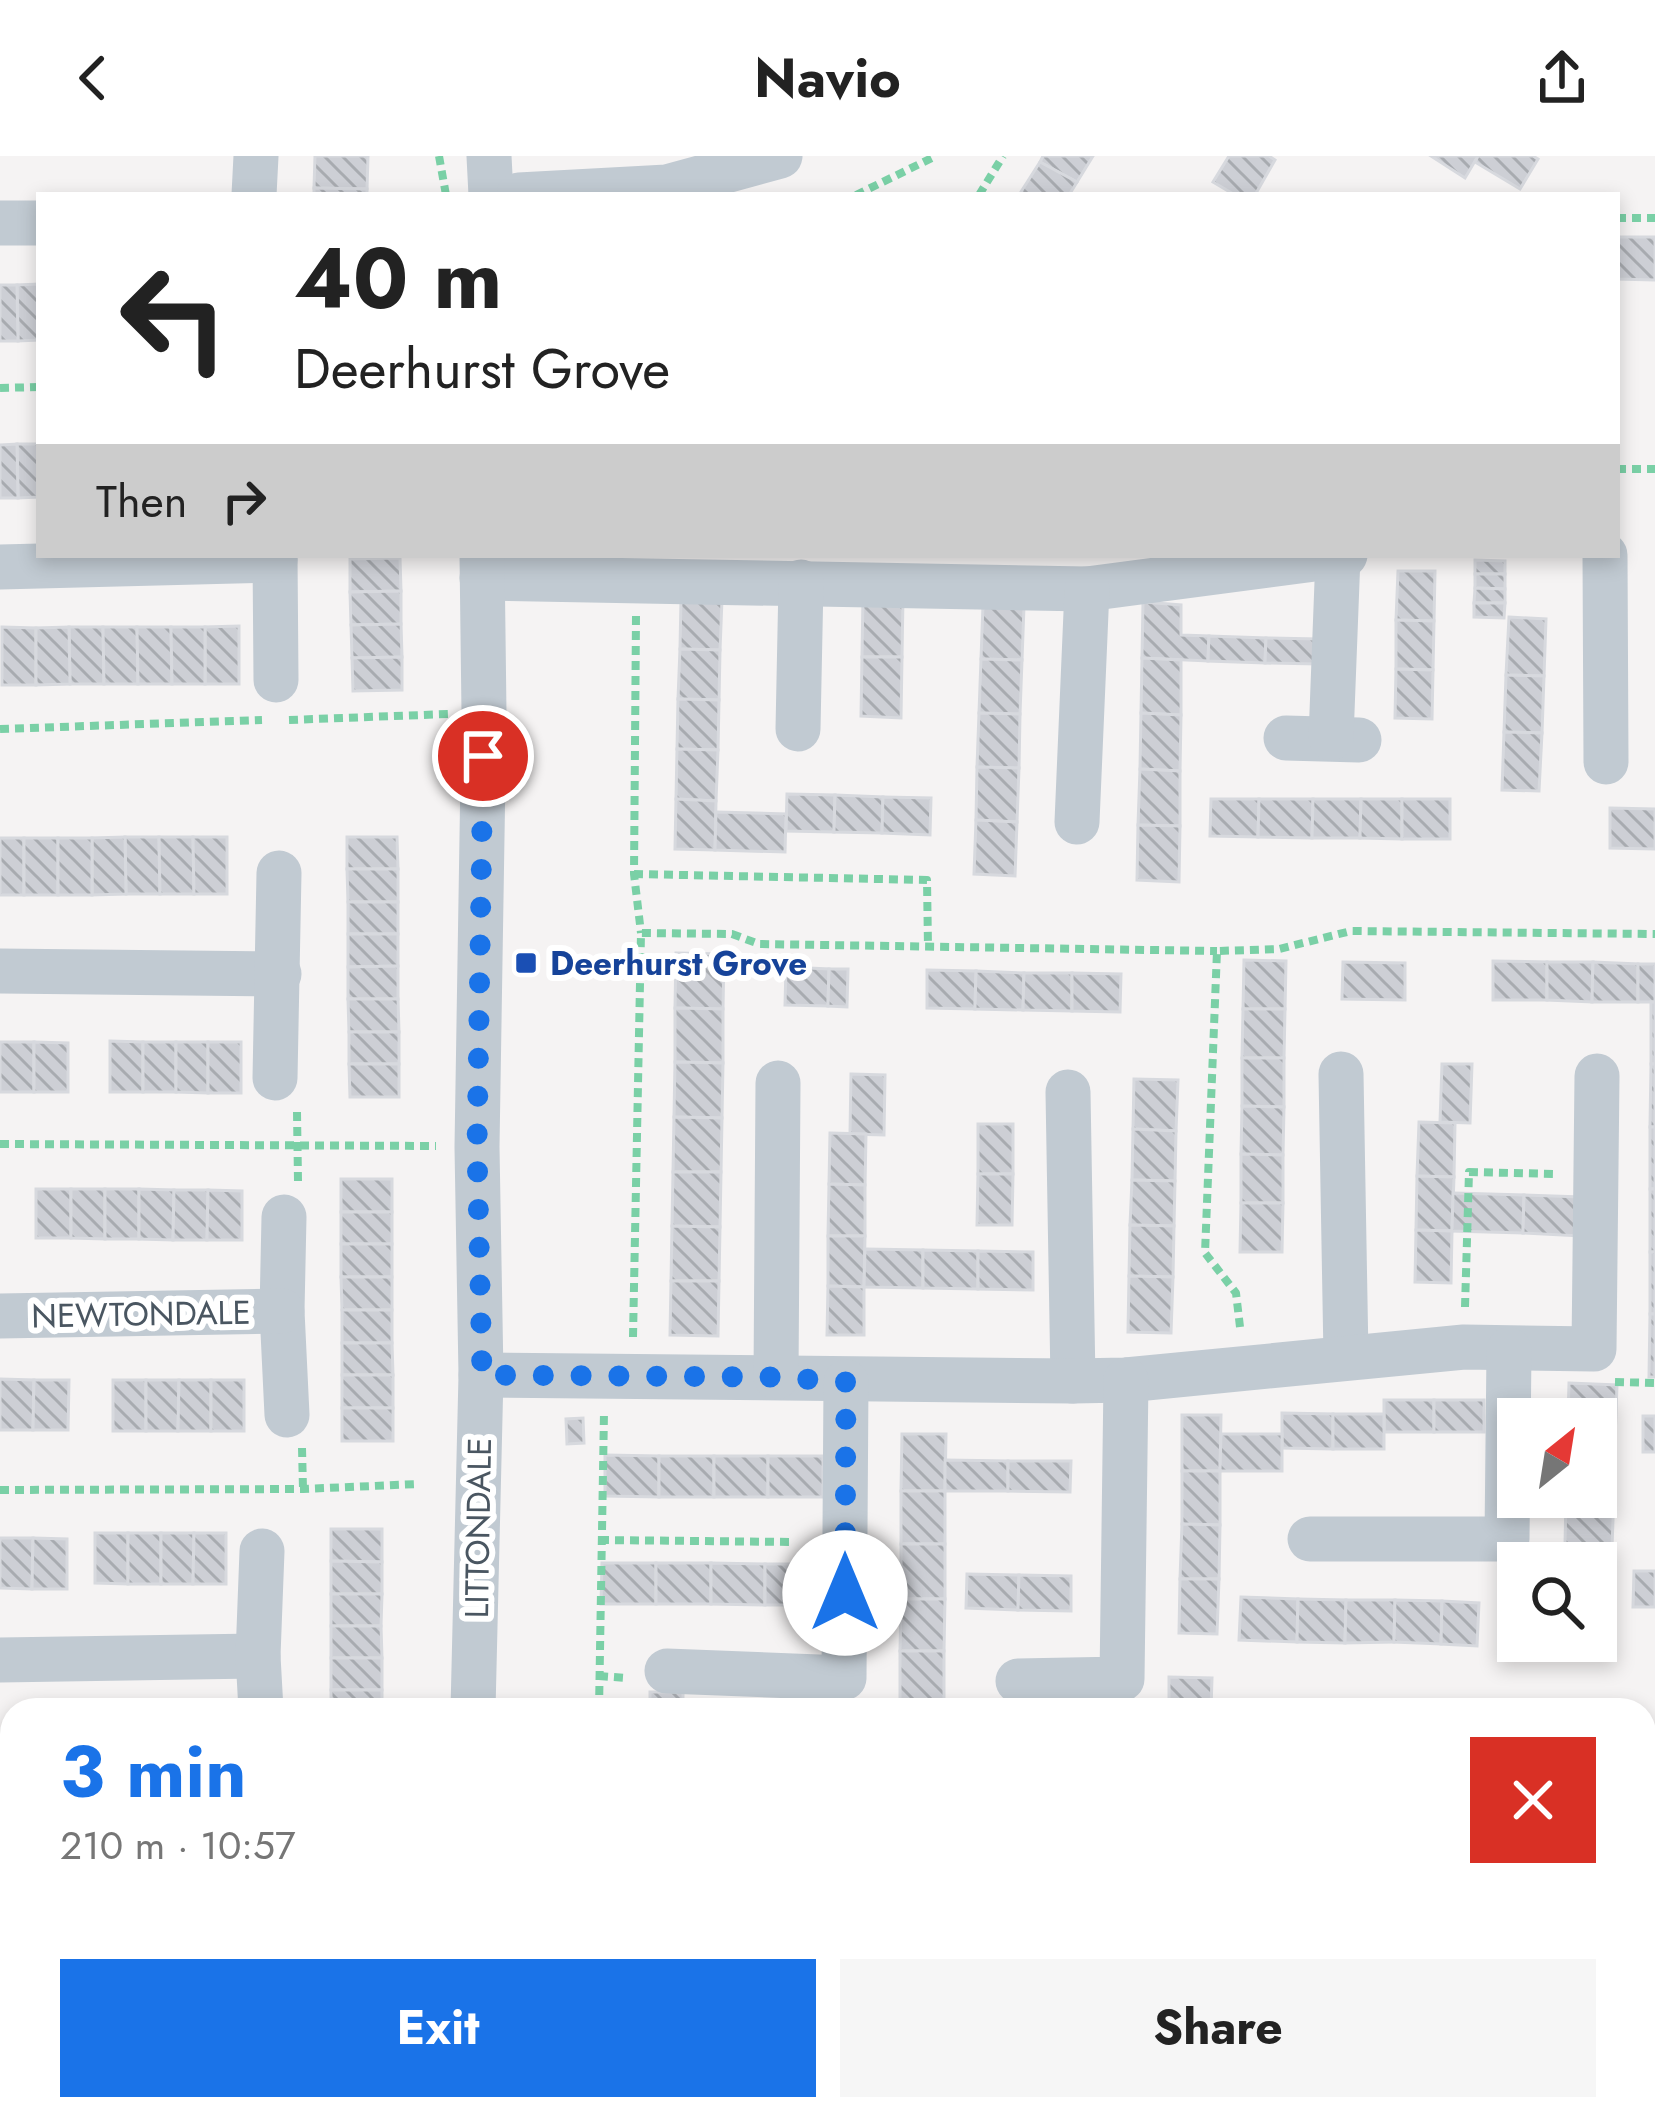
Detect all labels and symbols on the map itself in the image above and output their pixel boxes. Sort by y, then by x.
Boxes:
pin [432,705,534,807]
place label: Deerhurst Grove [550,940,807,987]
marker: Deerhurst Grove [513,950,539,976]
street label: NEWTONDALE [31,1289,251,1339]
north arrow [1497,1398,1617,1518]
street label: LITTONDALE [453,1437,503,1619]
position arrow [782,1530,908,1656]

